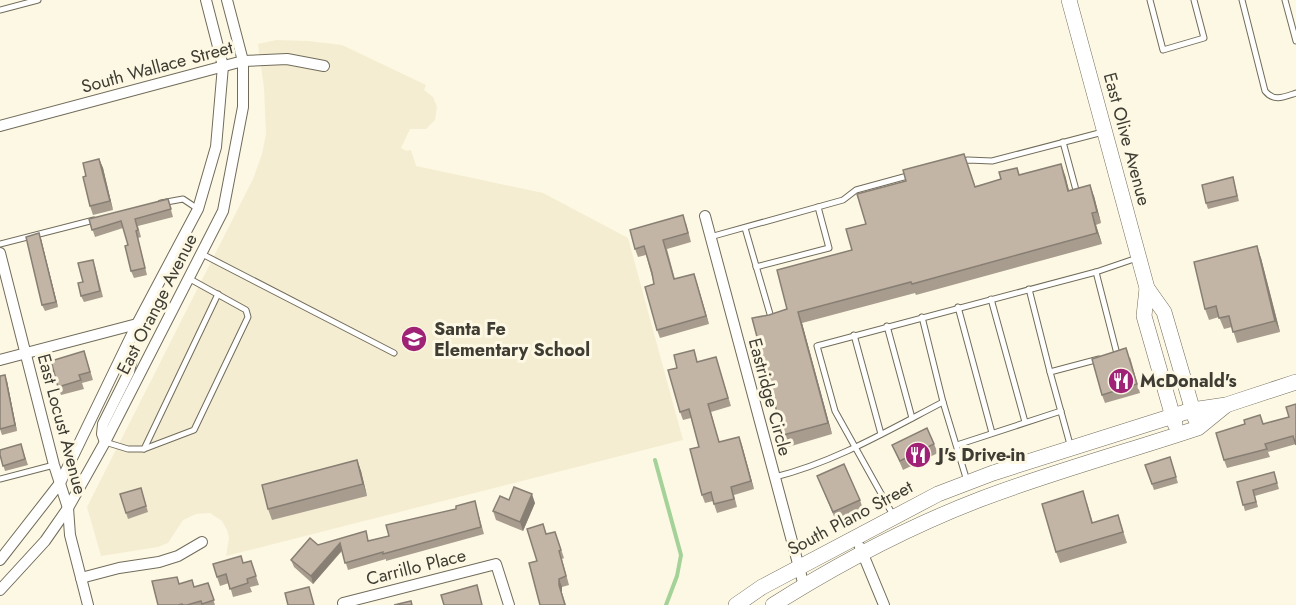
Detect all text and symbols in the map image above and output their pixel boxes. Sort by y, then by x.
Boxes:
street label: South Wallace Street [78,34,236,100]
street label: East Olive Avenue [1097,69,1157,209]
street label: East Orange Avenue [110,229,204,379]
place label: Santa Fe Elementary School [434,316,590,363]
school or university icon: Santa Fe Elementary School [399,324,429,354]
street label: Eastridge Circle [742,335,798,459]
street label: East Locust Avenue [31,351,93,497]
restaurant icon: McDonald's [1106,366,1136,396]
place label: McDonald's [1140,368,1237,394]
restaurant icon: J's Drive-in [903,440,933,470]
place label: J's Drive-in [935,442,1026,468]
street label: South Plano Street [783,474,918,562]
street label: Carrillo Place [363,542,469,592]

